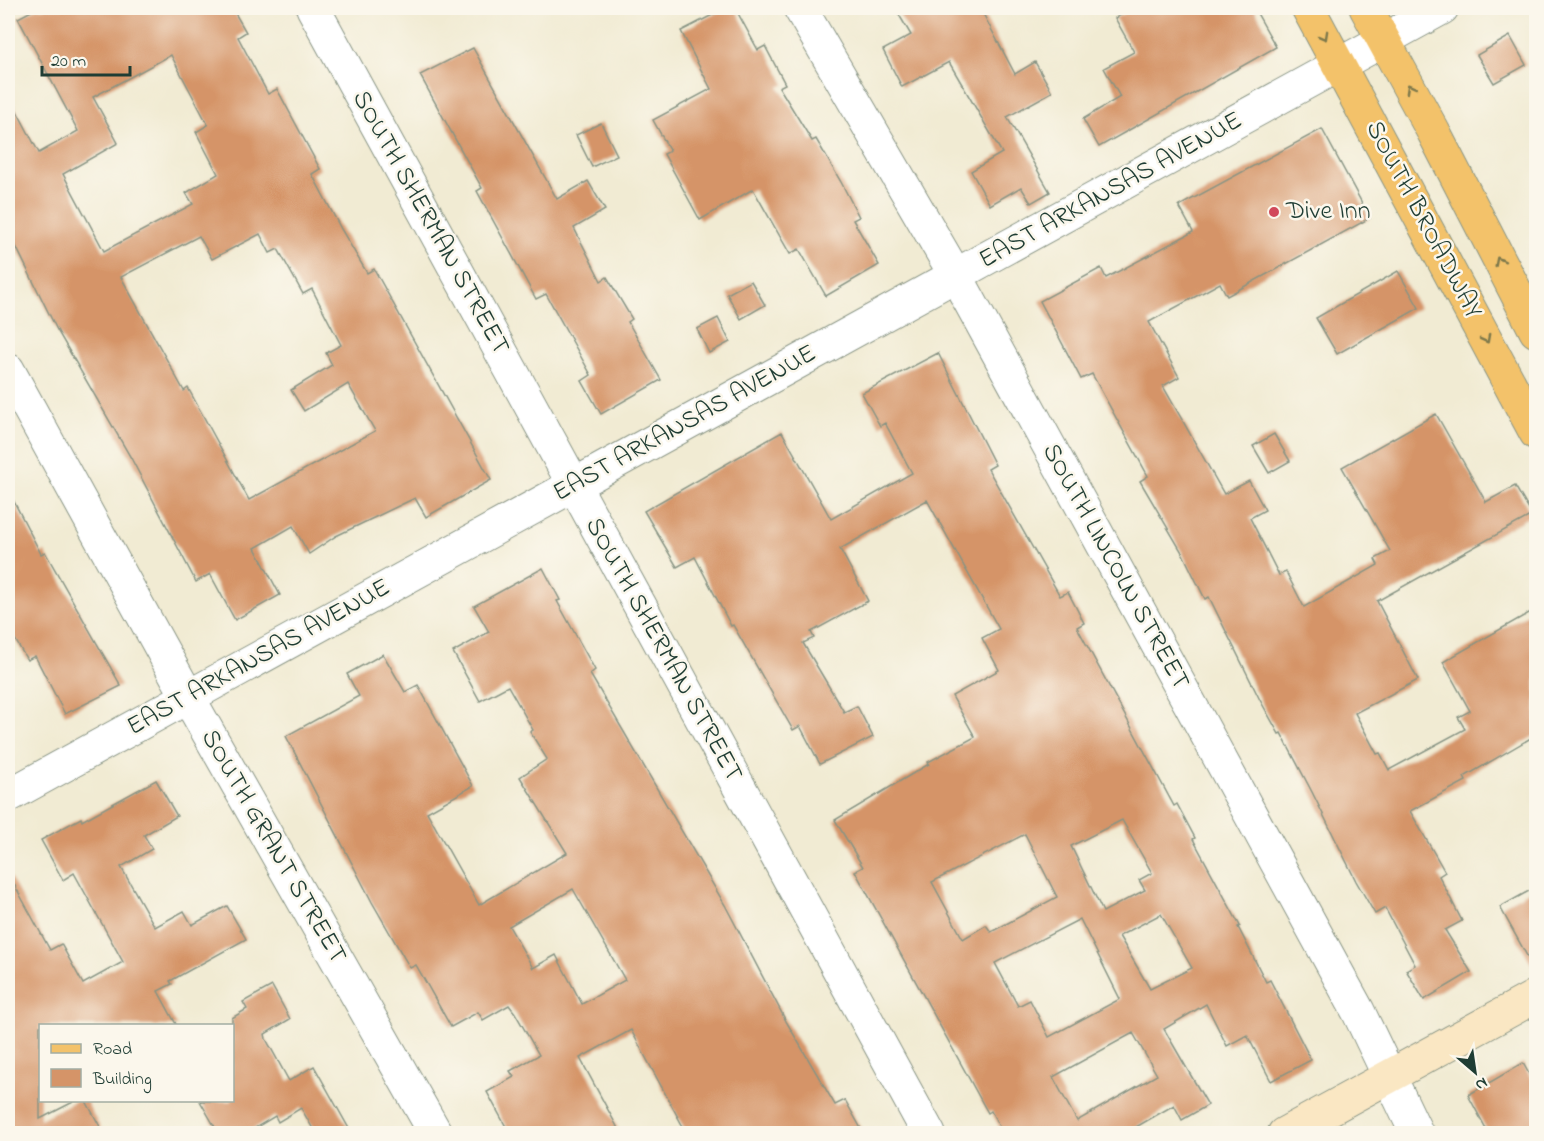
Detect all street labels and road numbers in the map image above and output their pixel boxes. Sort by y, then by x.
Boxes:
street label: SOUTH SHERMAN STREET [341,84,519,362]
street label: EAST ARKANSAS AVENUE [972,103,1250,279]
street label: SOUTH BROADWAY [1355,114,1491,326]
street label: EAST ARKANSAS AVENUE [546,336,824,512]
street label: SOUTH LINCOLN STREET [1031,437,1199,697]
street label: SOUTH SHERMAN STREET [574,511,752,789]
street label: EAST ARKANSAS AVENUE [120,570,398,746]
street label: SOUTH GRANT STREET [190,723,356,971]

